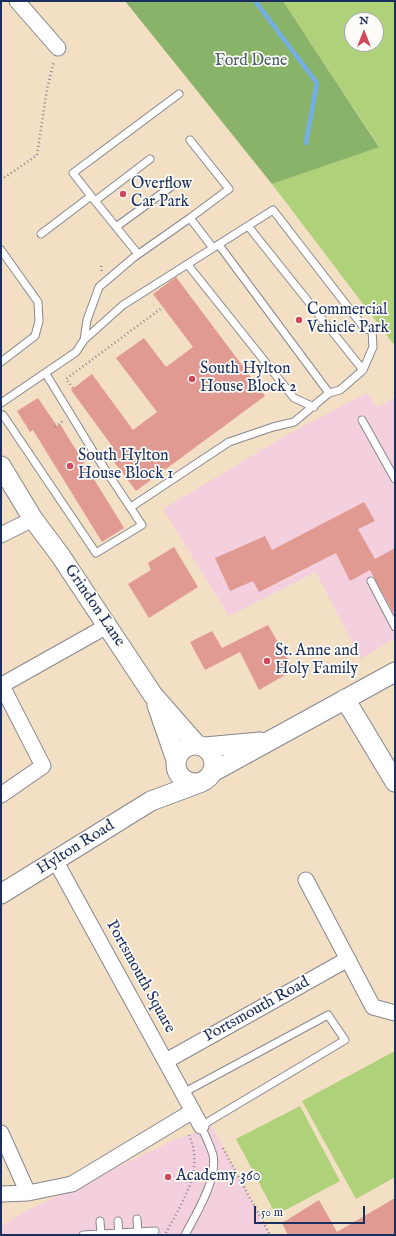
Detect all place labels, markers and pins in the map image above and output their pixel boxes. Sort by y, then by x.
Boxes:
place label: Overflow Car Park [131,175,192,213]
marker: Overflow Car Park [118,189,128,199]
place label: Commercial Vehicle Park [307,301,389,339]
marker: Commercial Vehicle Park [294,315,304,325]
place label: South Hylton House Block 2 [200,360,297,398]
marker: South Hylton House Block 2 [187,374,197,384]
place label: South Hylton House Block 1 [78,447,173,485]
marker: South Hylton House Block 1 [65,461,75,471]
place label: St. Anne and Holy Family [275,642,358,680]
marker: St. Anne and Holy Family [262,656,272,666]
place label: Academy 360 [176,1167,261,1187]
marker: Academy 360 [163,1172,173,1182]

